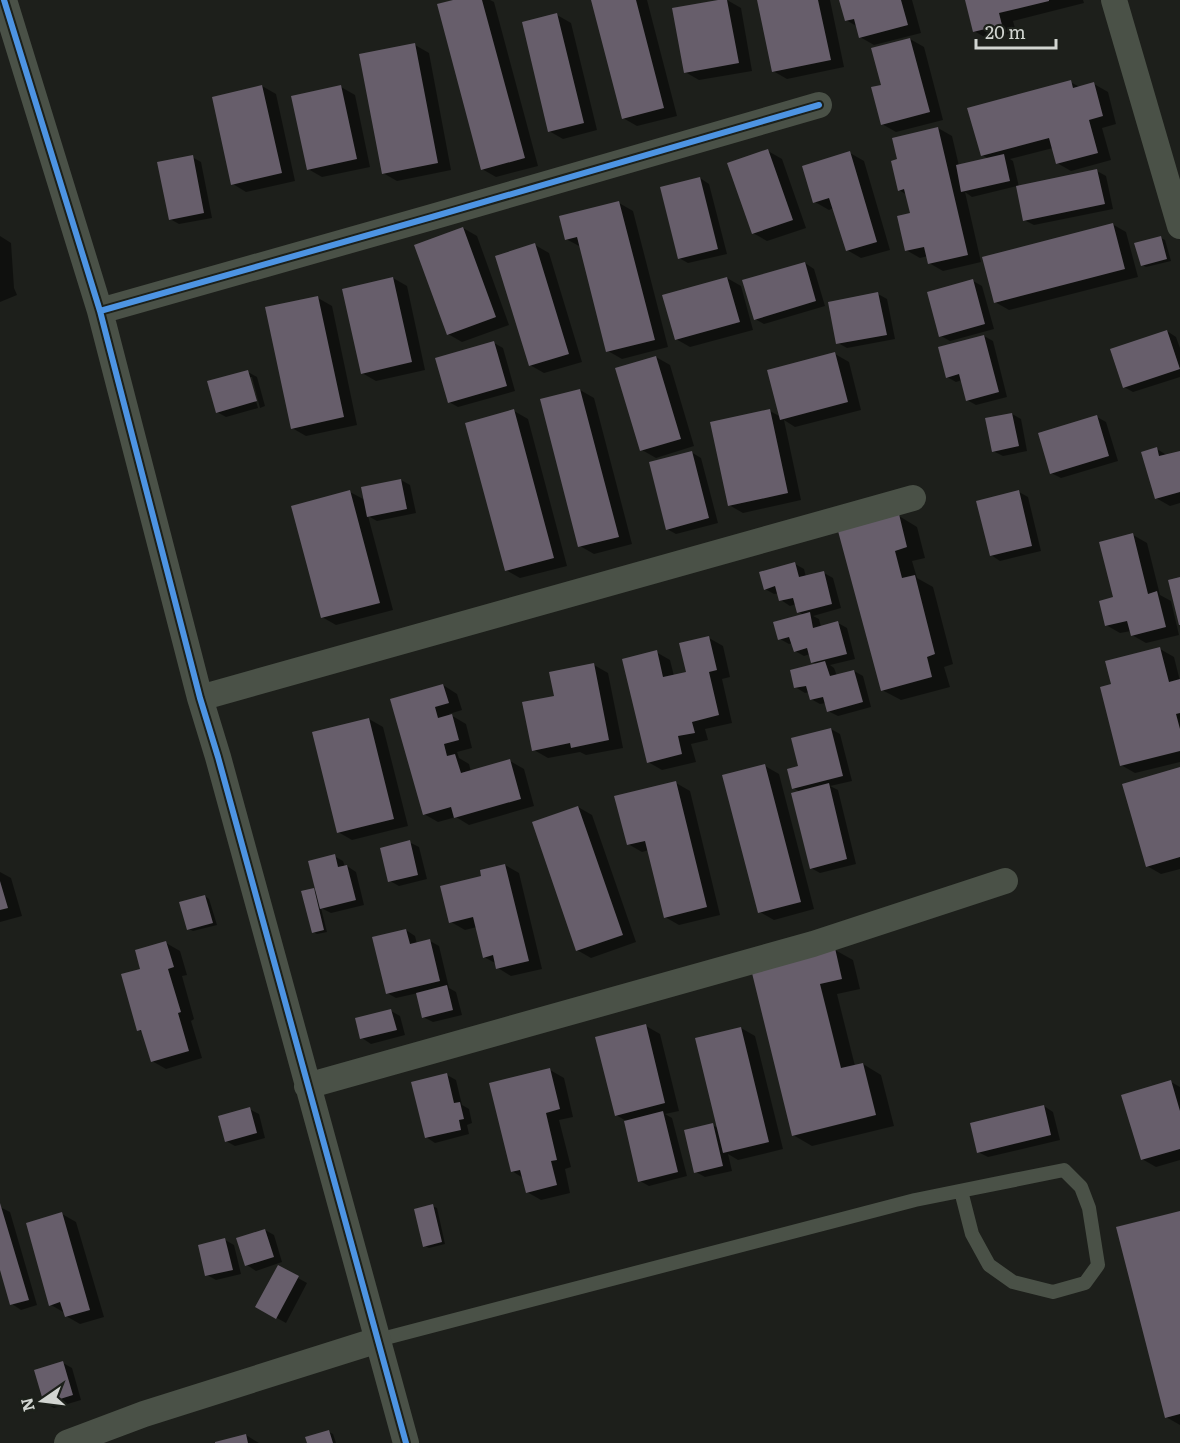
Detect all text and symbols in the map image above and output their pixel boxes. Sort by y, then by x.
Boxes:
scale bar [976,12,1056,50]
text: 20 m [985,18,1026,45]
north arrow [12,1371,72,1431]
text: N [13,1395,40,1414]

